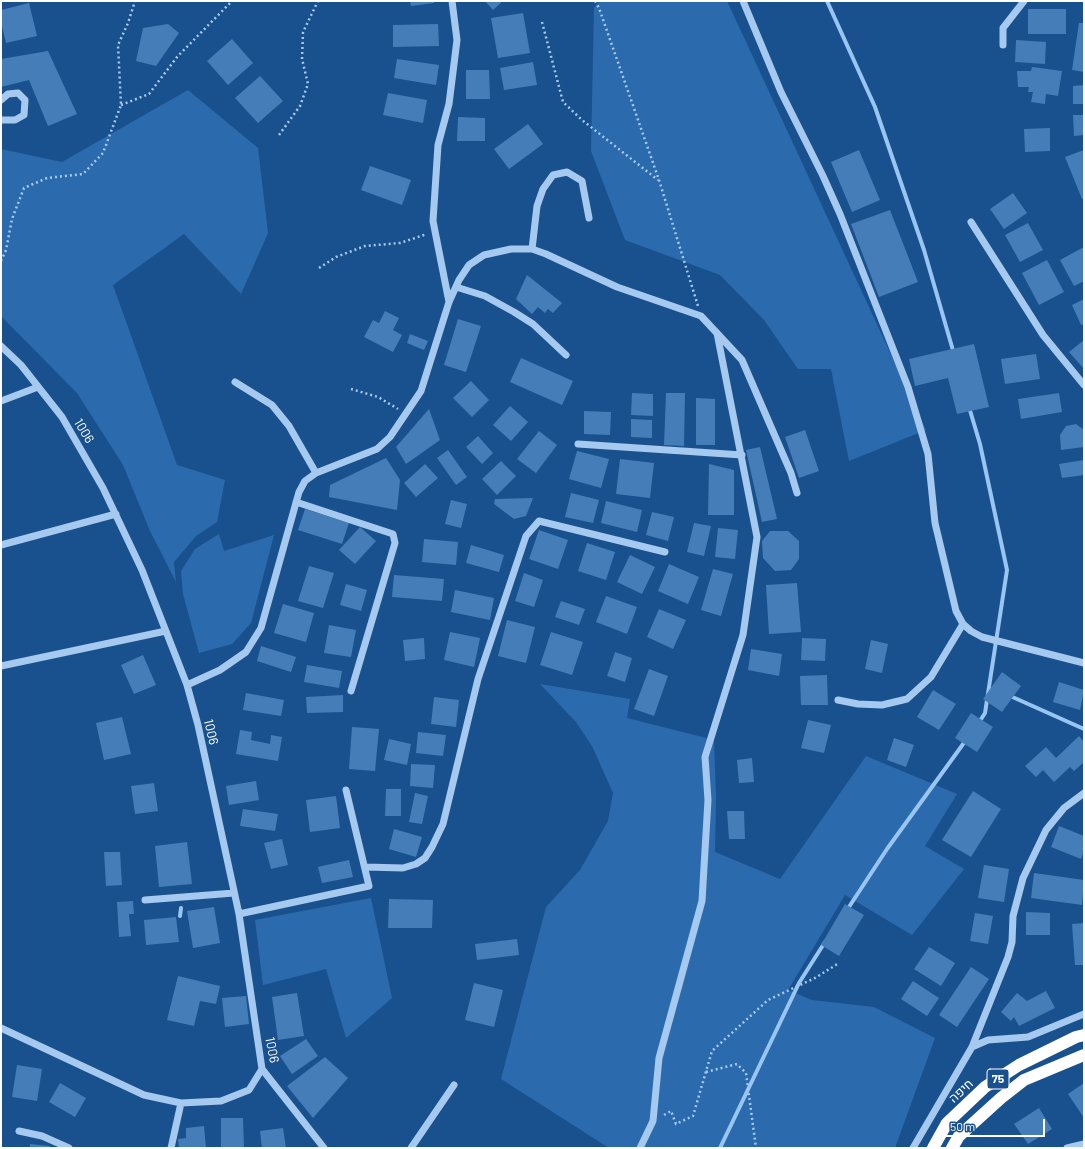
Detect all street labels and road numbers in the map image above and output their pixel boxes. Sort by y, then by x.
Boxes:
street label: 1006 [71,416,97,446]
street label: 1006 [200,718,222,746]
street label: 1006 [262,1036,282,1064]
road number: 75 [987,1069,1009,1089]
street label: חיפה [946,1076,976,1106]

